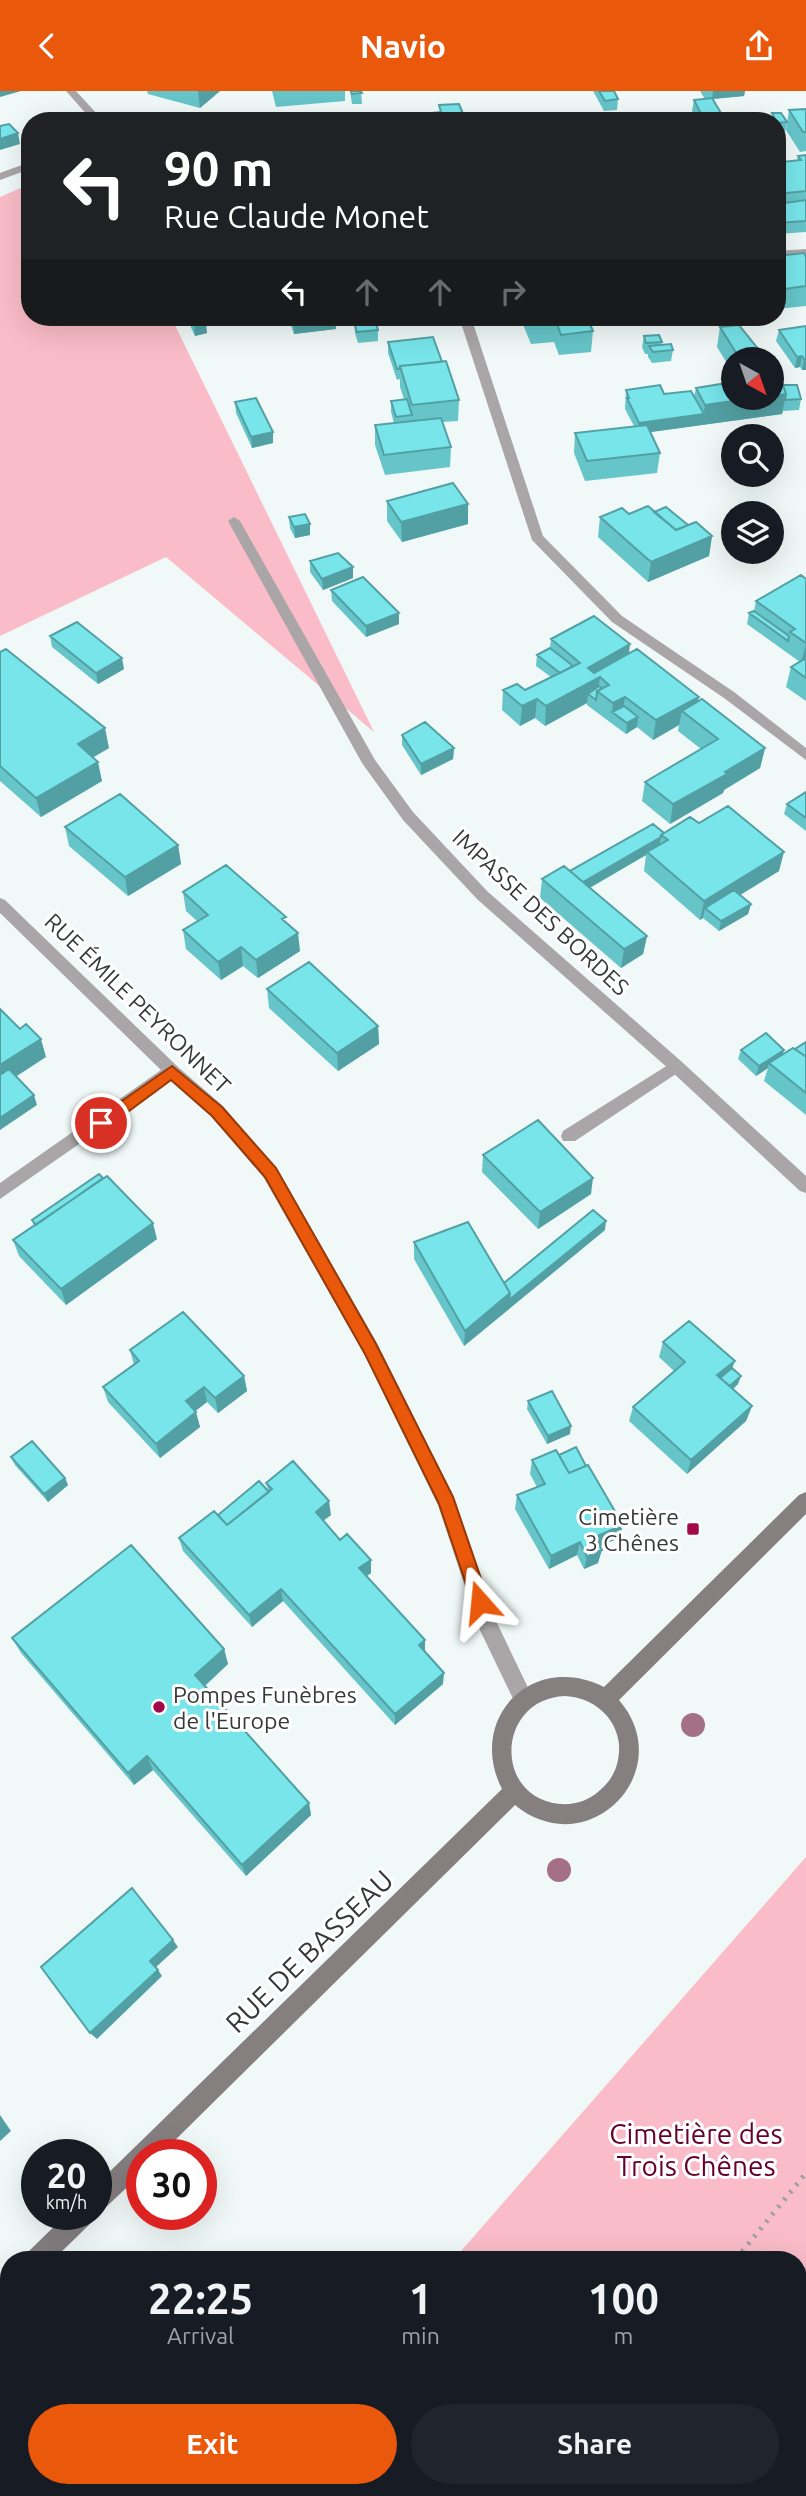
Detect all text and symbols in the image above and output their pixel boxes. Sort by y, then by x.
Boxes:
icon: back [28,27,66,65]
icon: share [740,27,778,65]
text: Navio [360,28,446,64]
icon: left [49,140,140,231]
text: 90 m [164,140,273,195]
text: Rue Claude Monet [164,198,429,234]
icon: left [275,273,313,311]
icon: ahead [348,273,386,311]
icon: ahead [421,273,459,311]
icon: right [494,273,532,311]
north arrow [721,347,784,409]
map controls [721,347,784,564]
button: search [721,424,784,487]
button: layers [721,501,784,564]
street label: IMPASSE DES BORDES [448,824,634,1000]
street label: RUE ÉMILE PEYRONNET [40,907,237,1098]
pin [71,1093,131,1153]
icon: arrive [82,1104,120,1142]
place label: Cimetière 3 Chênes [578,1504,679,1555]
marker: Cimetière 3 Chênes [685,1521,701,1537]
position arrow [443,1565,517,1639]
place label: Pompes Funèbres de l'Europe [173,1682,357,1733]
marker: Pompes Funèbres de l'Europe [151,1699,167,1715]
street label: RUE DE BASSEAU [219,1864,399,2038]
park label: Cimetière des Trois Chênes [609,2118,783,2181]
speed limit sign: 30 [126,2139,217,2230]
text: 20 [47,2155,86,2195]
text: km/h [46,2192,87,2212]
text: 22:25 [148,2275,253,2322]
text: 1 [409,2275,432,2322]
text: 100 [588,2275,659,2322]
text: Arrival [167,2323,234,2348]
text: min [401,2323,440,2348]
text: m [613,2323,633,2348]
button: Exit [28,2404,397,2484]
button: Share [411,2404,779,2484]

